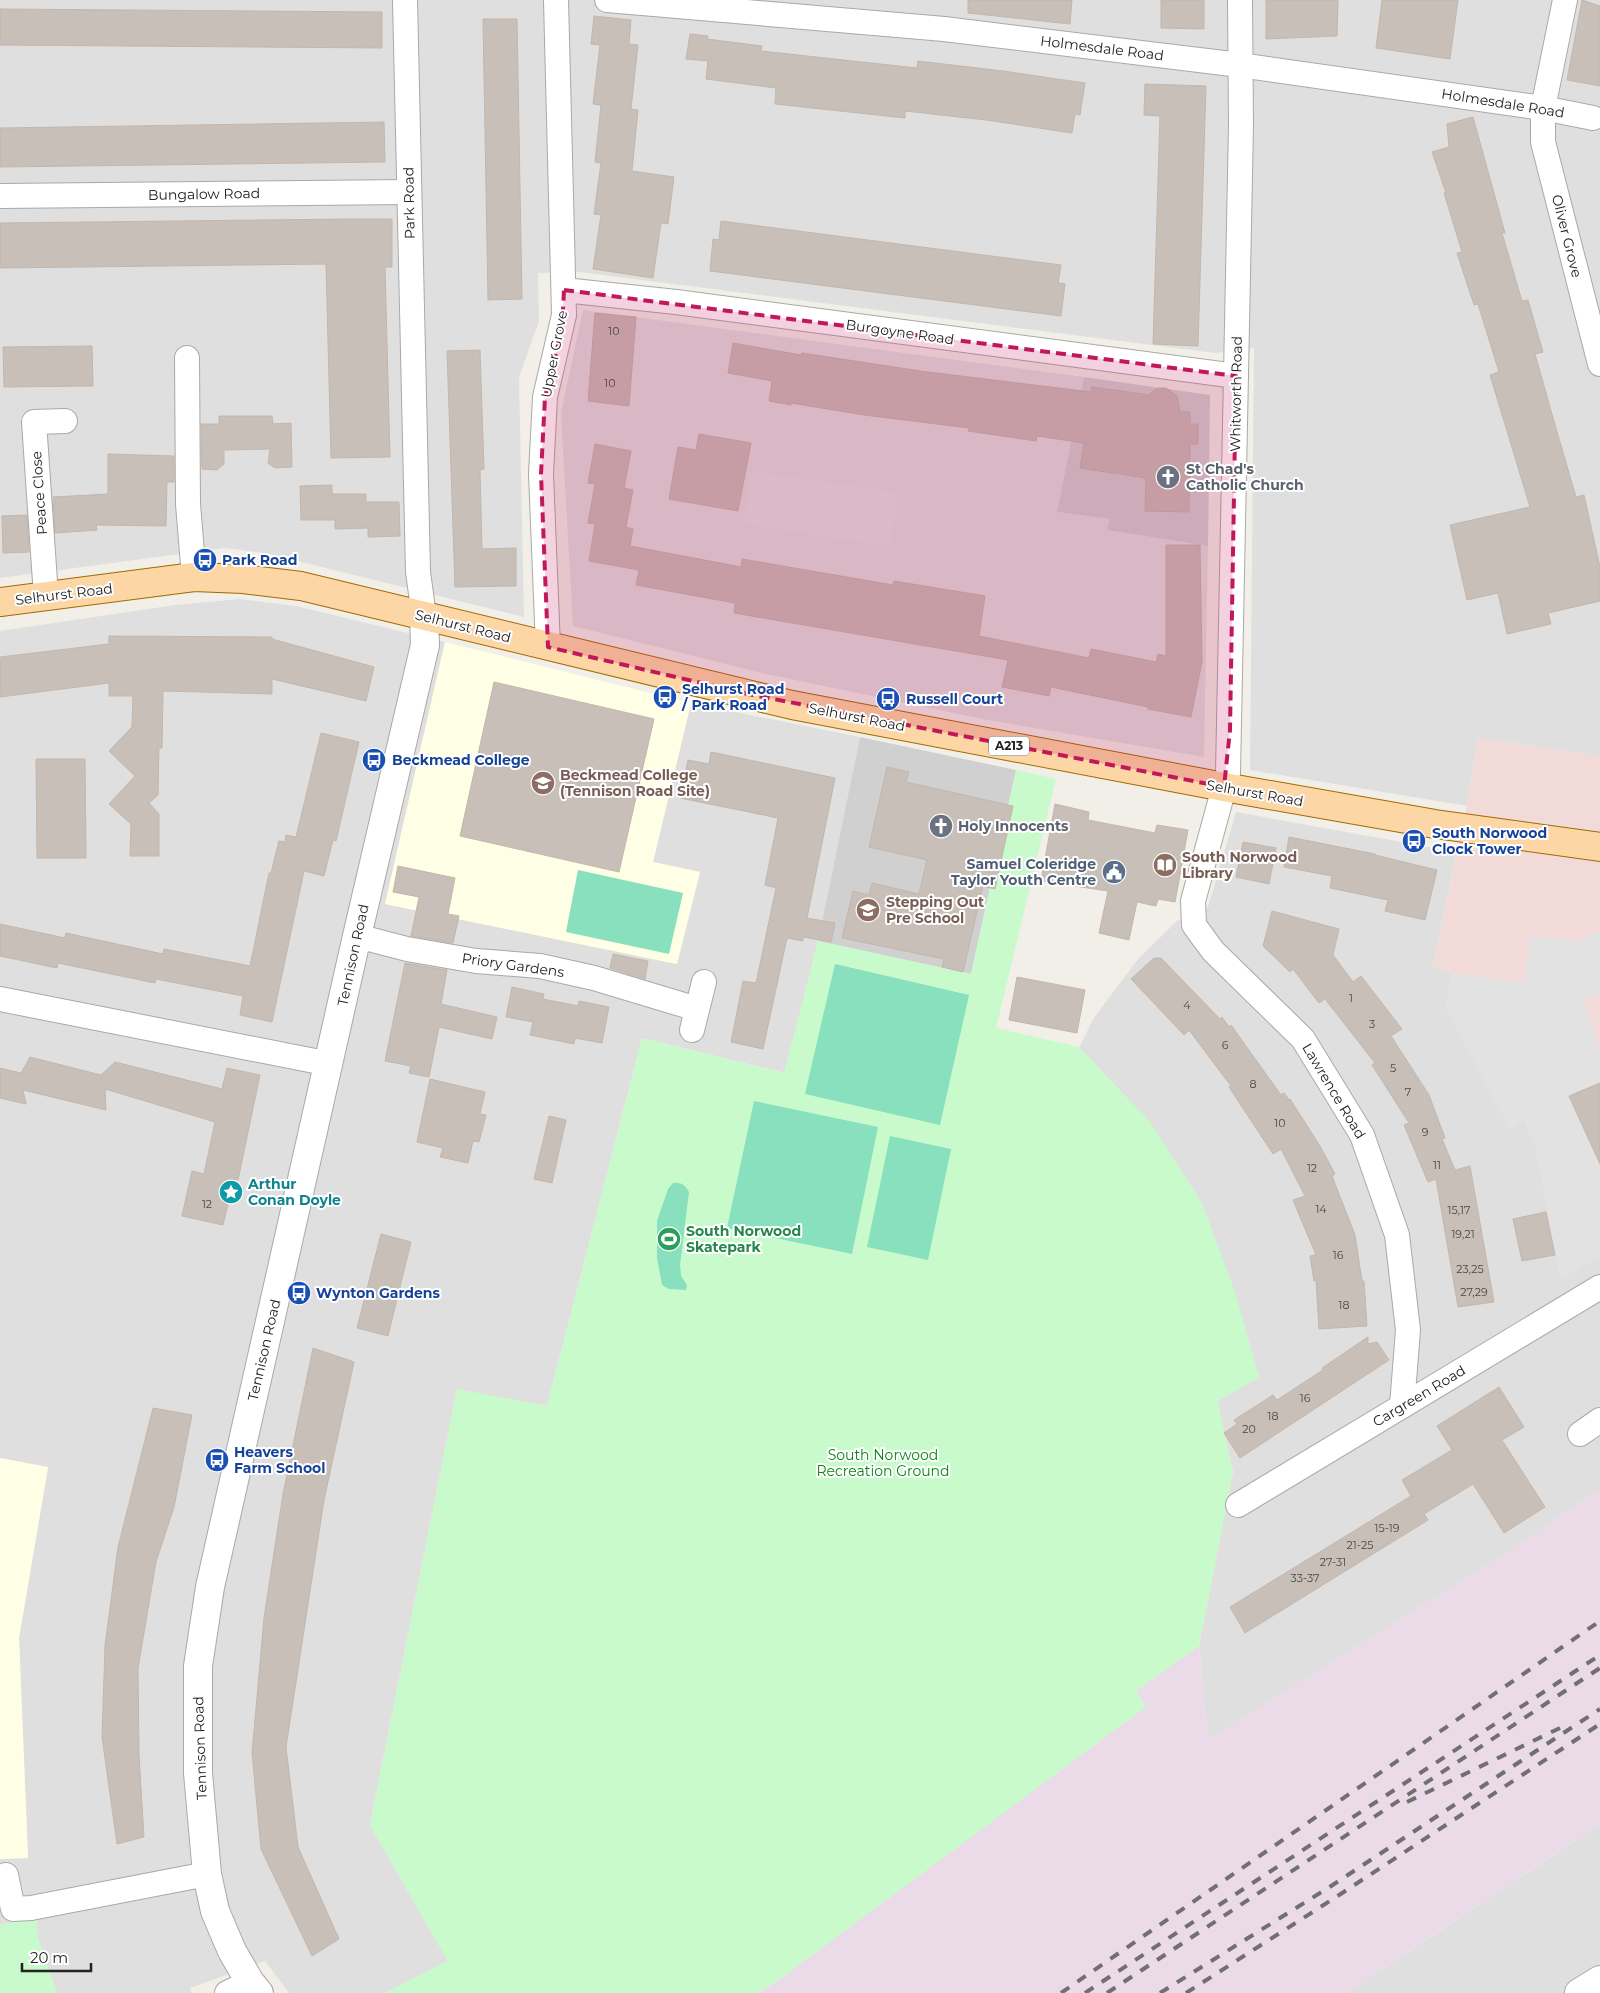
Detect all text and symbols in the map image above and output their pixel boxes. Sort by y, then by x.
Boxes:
street label: Holmesdale Road [1039,31,1165,65]
street label: Holmesdale Road [1440,84,1566,122]
street label: Park Road [399,167,419,239]
street label: Bungalow Road [148,184,260,204]
street label: Oliver Grove [1548,193,1586,279]
street label: Upper Grove [537,309,571,399]
street label: Burgoyne Road [845,315,955,349]
house number: 10 [608,324,620,338]
street label: Whitworth Road [1226,336,1246,452]
house number: 10 [604,376,616,390]
street label: Peace Close [27,450,51,536]
place label: St Chad's Catholic Church [1186,460,1304,494]
church icon: St Chad's Catholic Church [1155,464,1181,490]
bus stop icon: Park Road [192,547,218,573]
place label: Park Road [222,551,298,569]
street label: Selhurst Road [14,579,114,609]
street label: Selhurst Road [413,605,513,647]
place label: Selhurst Road / Park Road [681,680,785,714]
bus stop icon: Selhurst Road / Park Road [652,684,678,710]
bus stop icon: Russell Court [875,686,901,712]
place label: Russell Court [906,690,1003,708]
street label: Selhurst Road [807,699,907,735]
road number: A213 [989,736,1029,756]
bus stop icon: Beckmead College [361,747,387,773]
place label: Beckmead College [392,751,530,769]
place label: Beckmead College (Tennison Road Site) [560,766,710,800]
school or university icon: Beckmead College (Tennison Road Site) [530,770,556,796]
street label: Selhurst Road [1205,776,1305,810]
church icon: Holy Innocents [928,813,954,839]
place label: Holy Innocents [958,817,1069,835]
place label: South Norwood Clock Tower [1432,824,1547,858]
bus stop icon: South Norwood Clock Tower [1401,828,1427,854]
place label: South Norwood Library [1182,848,1297,882]
library icon: South Norwood Library [1152,852,1178,878]
place label: Samuel Coleridge Taylor Youth Centre [951,855,1096,889]
public building icon: Samuel Coleridge Taylor Youth Centre [1101,859,1127,885]
place label: Stepping Out Pre School [886,893,984,927]
school or university icon: Stepping Out Pre School [855,897,881,923]
street label: Tennison Road [333,902,373,1008]
street label: Priory Gardens [461,949,566,981]
house number: 1 [1349,991,1353,1005]
house number: 4 [1183,998,1191,1012]
house number: 3 [1369,1017,1375,1031]
house number: 6 [1222,1038,1229,1052]
street label: Lawrence Road [1298,1040,1370,1142]
house number: 5 [1390,1061,1396,1075]
house number: 8 [1249,1077,1257,1091]
house number: 7 [1405,1085,1411,1099]
house number: 10 [1274,1116,1286,1130]
house number: 9 [1422,1125,1429,1139]
house number: 11 [1433,1158,1441,1172]
house number: 12 [1307,1161,1317,1175]
place label: Arthur Conan Doyle [247,1175,341,1209]
place icon: Arthur Conan Doyle [218,1179,244,1205]
house number: 12 [202,1197,212,1211]
house number: 14 [1315,1202,1327,1216]
house number: 15,17 [1448,1203,1470,1217]
place label: South Norwood Skatepark [686,1222,801,1256]
sports icon: South Norwood Skatepark [656,1226,682,1252]
house number: 19,21 [1451,1227,1475,1241]
house number: 16 [1333,1248,1344,1262]
house number: 23,25 [1456,1262,1484,1276]
bus stop icon: Wynton Gardens [286,1280,312,1306]
place label: Wynton Gardens [316,1284,441,1302]
house number: 27,29 [1460,1285,1488,1299]
street label: Tennison Road [244,1297,284,1403]
house number: 18 [1339,1298,1350,1312]
street label: Cargreen Road [1369,1361,1469,1431]
house number: 16 [1300,1391,1311,1405]
house number: 18 [1268,1409,1279,1423]
house number: 20 [1242,1422,1256,1436]
place label: Heavers Farm School [234,1443,325,1477]
park label: South Norwood Recreation Ground [816,1446,950,1480]
bus stop icon: Heavers Farm School [204,1447,230,1473]
house number: 15-19 [1375,1521,1400,1535]
house number: 21-25 [1347,1538,1373,1552]
house number: 27-31 [1320,1555,1346,1569]
house number: 33-37 [1291,1571,1319,1585]
street label: Tennison Road [189,1696,211,1800]
scale bar [22,1940,91,1972]
text: 20 m [30,1948,68,1967]

